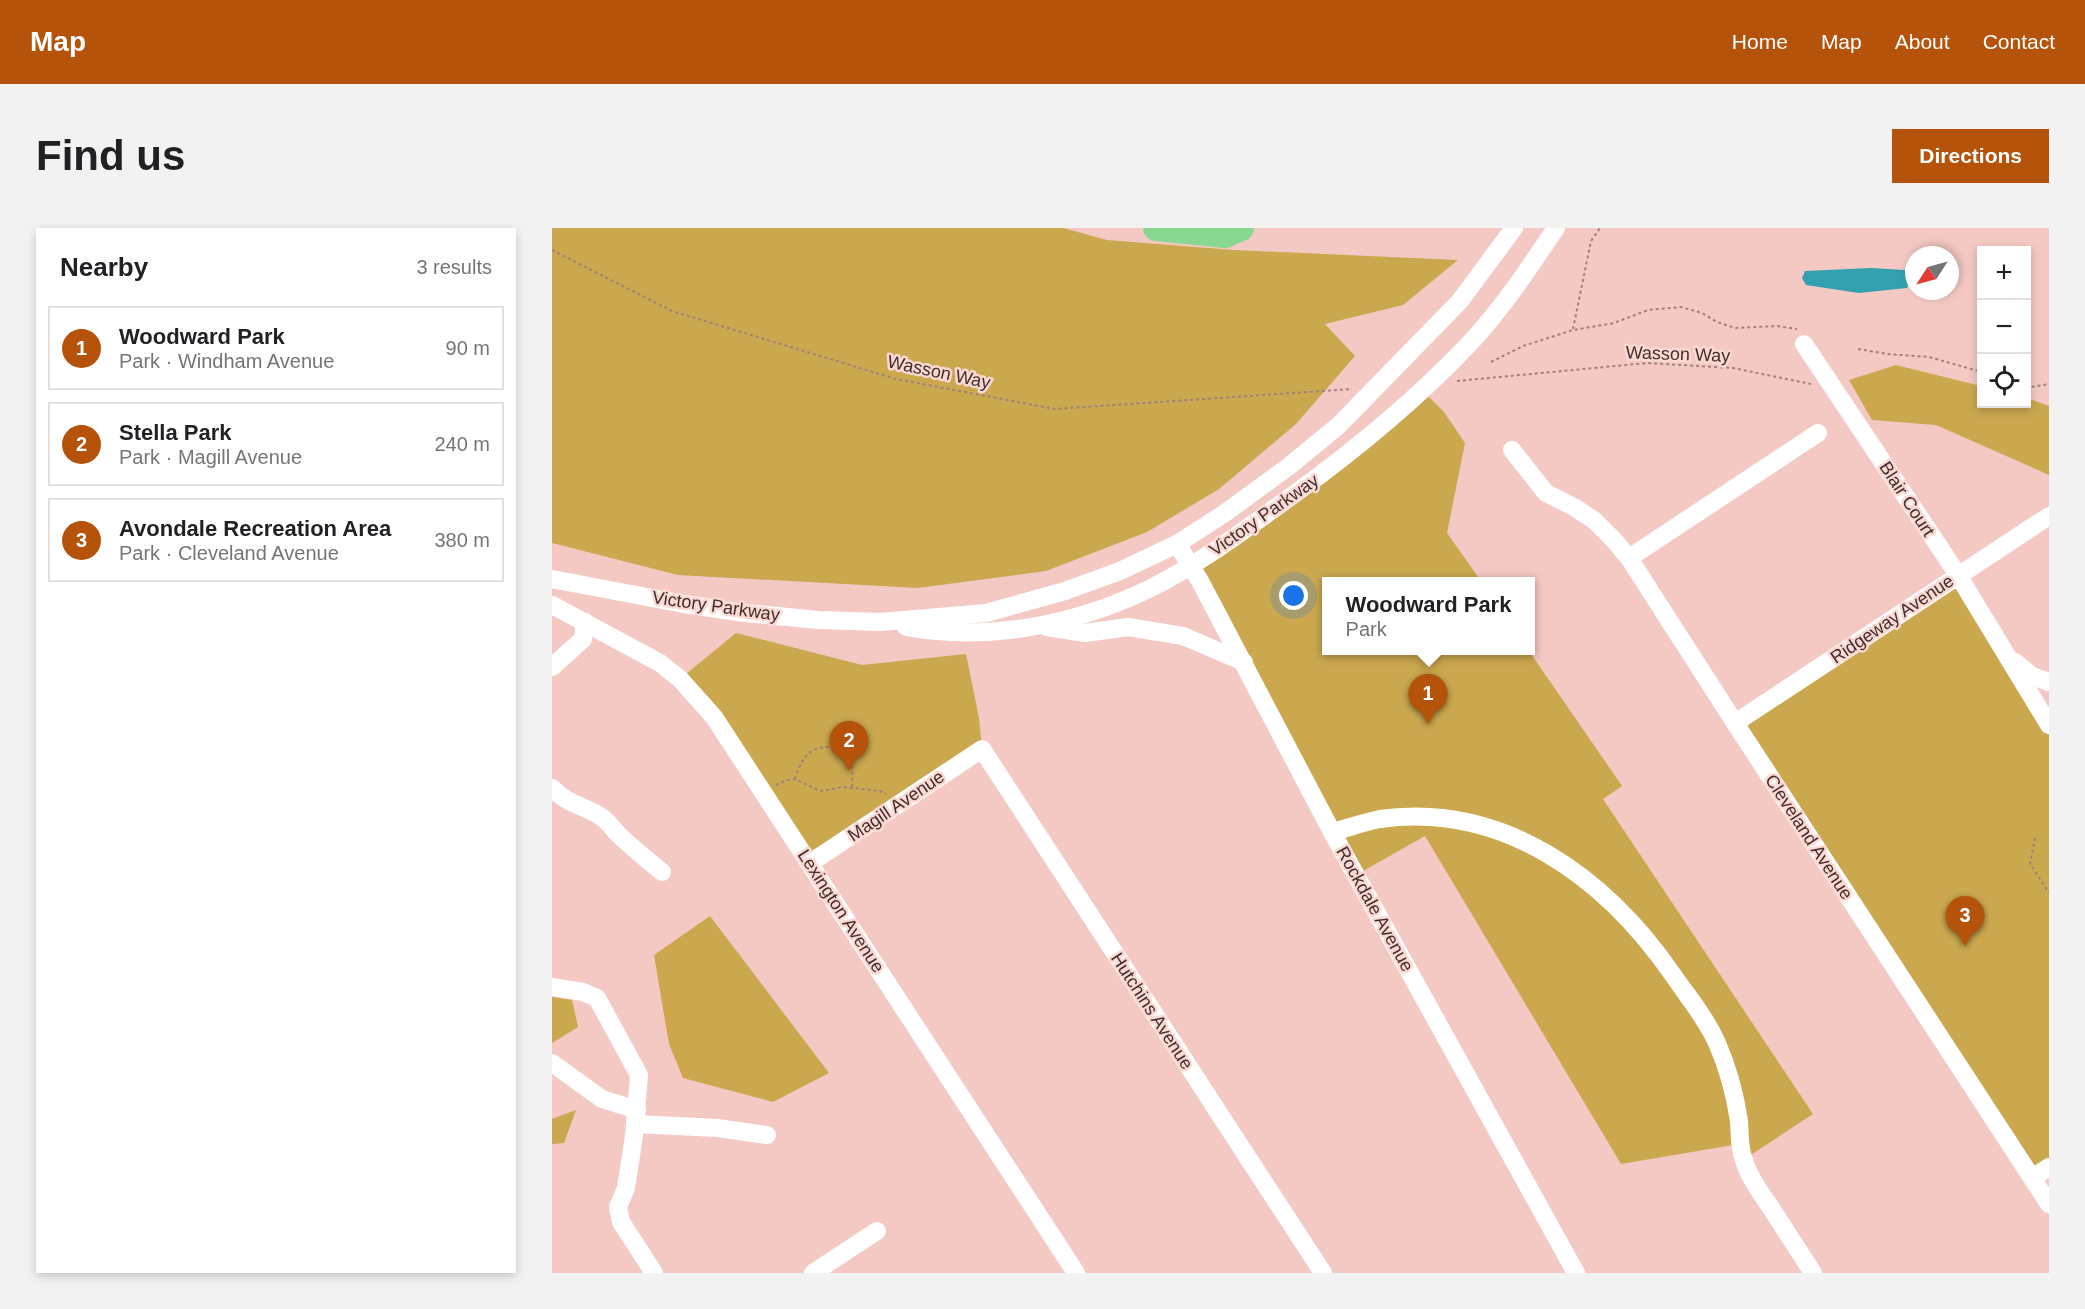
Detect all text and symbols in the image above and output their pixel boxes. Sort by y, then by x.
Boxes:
text: Map [30,26,86,57]
text: Home [1732,30,1788,53]
text: Map [1821,30,1862,53]
text: About [1895,30,1950,53]
text: Contact [1983,30,2055,53]
button: Directions [1892,129,2049,183]
text: Find us [36,132,185,179]
north arrow [1905,246,1959,300]
map controls [1977,246,2031,408]
button: + [1977,246,2031,300]
text: Nearby [60,252,148,282]
text: 3 results [416,256,492,278]
button: − [1977,300,2031,354]
text: Woodward Park [119,324,285,349]
text: 1 [76,337,87,359]
text: 90 m [446,337,490,359]
street label: Wasson Way [1625,342,1731,366]
text: Park · Windham Avenue [119,350,334,372]
street label: Wasson Way [886,351,992,393]
button: locate [1977,354,2031,408]
text: Stella Park [119,420,232,445]
text: 2 [76,433,87,455]
text: 240 m [434,433,490,455]
text: Park · Magill Avenue [119,446,302,468]
street label: Blair Court [1875,458,1939,540]
street label: Victory Parkway [1206,470,1322,560]
text: Avondale Recreation Area [119,516,391,541]
text: 3 [76,529,87,551]
text: 380 m [434,529,490,551]
text: Park · Cleveland Avenue [119,542,339,564]
street label: Ridgeway Avenue [1827,571,1957,667]
popup [1322,577,1535,655]
your location [1279,581,1308,610]
street label: Victory Parkway [651,587,781,625]
text: Woodward Park [1346,592,1511,617]
text: Park [1346,618,1387,640]
pin: 1 [1408,674,1448,724]
pin: 2 [830,722,868,771]
street label: Magill Avenue [844,766,948,846]
street label: Cleveland Avenue [1761,771,1857,903]
street label: Rockdale Avenue [1332,843,1418,975]
street label: Lexington Avenue [794,846,888,976]
pin: 3 [1946,896,1984,946]
street label: Hutchins Avenue [1107,949,1197,1073]

